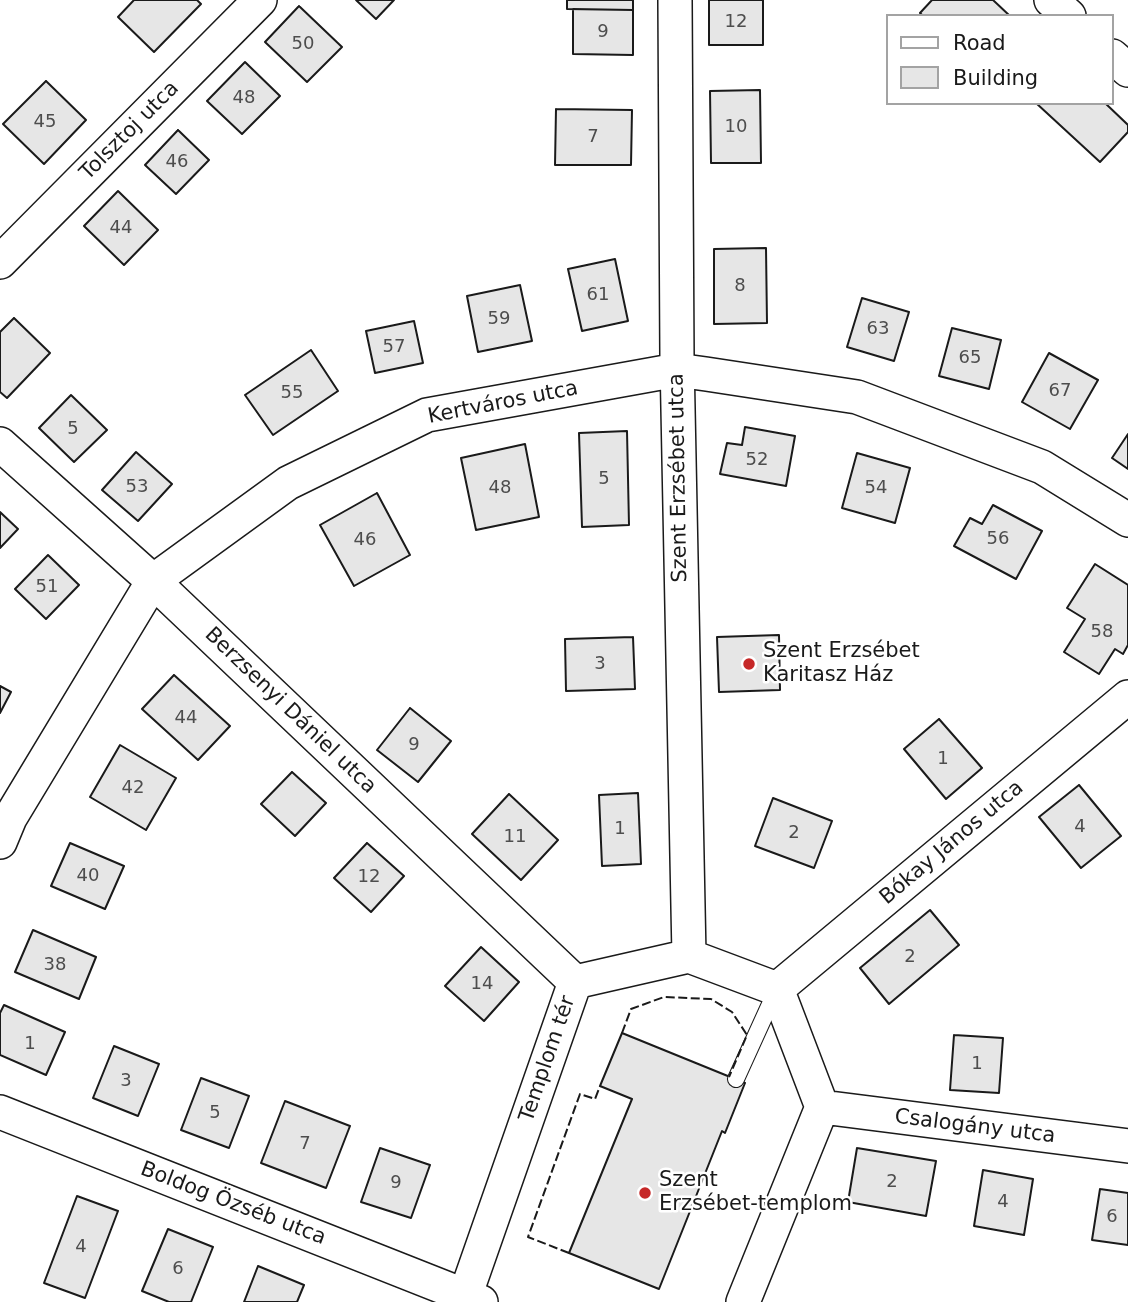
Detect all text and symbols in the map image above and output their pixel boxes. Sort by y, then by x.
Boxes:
house number: 12 [725,11,747,33]
legend [886,14,1114,105]
house number: 9 [597,21,609,43]
text: Road [953,31,1006,55]
house number: 50 [292,33,314,55]
text: Building [953,66,1038,90]
street label: Tolsztoj utca [75,76,185,186]
house number: 48 [233,87,255,109]
house number: 45 [34,111,56,133]
house number: 10 [725,116,747,138]
house number: 7 [587,126,599,148]
house number: 46 [166,151,188,173]
house number: 44 [110,217,132,239]
house number: 8 [734,275,746,297]
house number: 61 [587,284,609,306]
house number: 59 [488,308,510,330]
house number: 63 [867,318,889,340]
house number: 57 [383,336,405,358]
house number: 65 [959,347,981,369]
street label: Szent Erzsébet utca [665,373,693,583]
street label: Kertváros utca [426,376,580,430]
house number: 67 [1049,380,1071,402]
house number: 55 [281,382,303,404]
house number: 5 [67,418,79,440]
house number: 52 [746,449,768,471]
house number: 5 [598,468,610,490]
house number: 53 [126,476,148,498]
house number: 48 [489,477,511,499]
house number: 54 [865,477,887,499]
house number: 56 [987,528,1009,550]
house number: 46 [354,529,376,551]
house number: 51 [36,576,58,598]
house number: 58 [1091,621,1113,643]
street label: Berzsenyi Dániel utca [199,623,381,799]
place label: Szent Erzsébet Karitasz Ház [763,639,920,689]
house number: 3 [594,653,606,675]
marker: Szent Erzsébet Karitasz Ház [741,656,757,672]
house number: 44 [175,707,197,729]
house number: 9 [408,734,420,756]
house number: 1 [937,748,949,770]
street label: Bókay János utca [875,776,1029,910]
house number: 42 [122,777,144,799]
house number: 4 [1074,816,1086,838]
house number: 1 [614,818,626,840]
house number: 2 [788,822,800,844]
house number: 11 [504,826,526,848]
house number: 40 [77,865,99,887]
house number: 12 [358,866,380,888]
house number: 2 [904,946,916,968]
house number: 38 [44,954,66,976]
house number: 14 [471,973,493,995]
street label: Templom tér [515,993,581,1125]
house number: 1 [24,1033,36,1055]
house number: 1 [971,1053,983,1075]
house number: 3 [120,1070,132,1092]
house number: 5 [209,1102,221,1124]
street label: Csalogány utca [893,1105,1057,1149]
house number: 7 [299,1133,311,1155]
street label: Boldog Özséb utca [137,1157,329,1251]
place label: Szent Erzsébet-templom [659,1168,852,1218]
house number: 2 [886,1171,898,1193]
house number: 9 [390,1172,402,1194]
marker: Szent Erzsébet-templom [637,1185,653,1201]
house number: 4 [997,1191,1009,1213]
house number: 6 [1106,1206,1118,1228]
house number: 4 [75,1236,87,1258]
house number: 6 [172,1258,184,1280]

